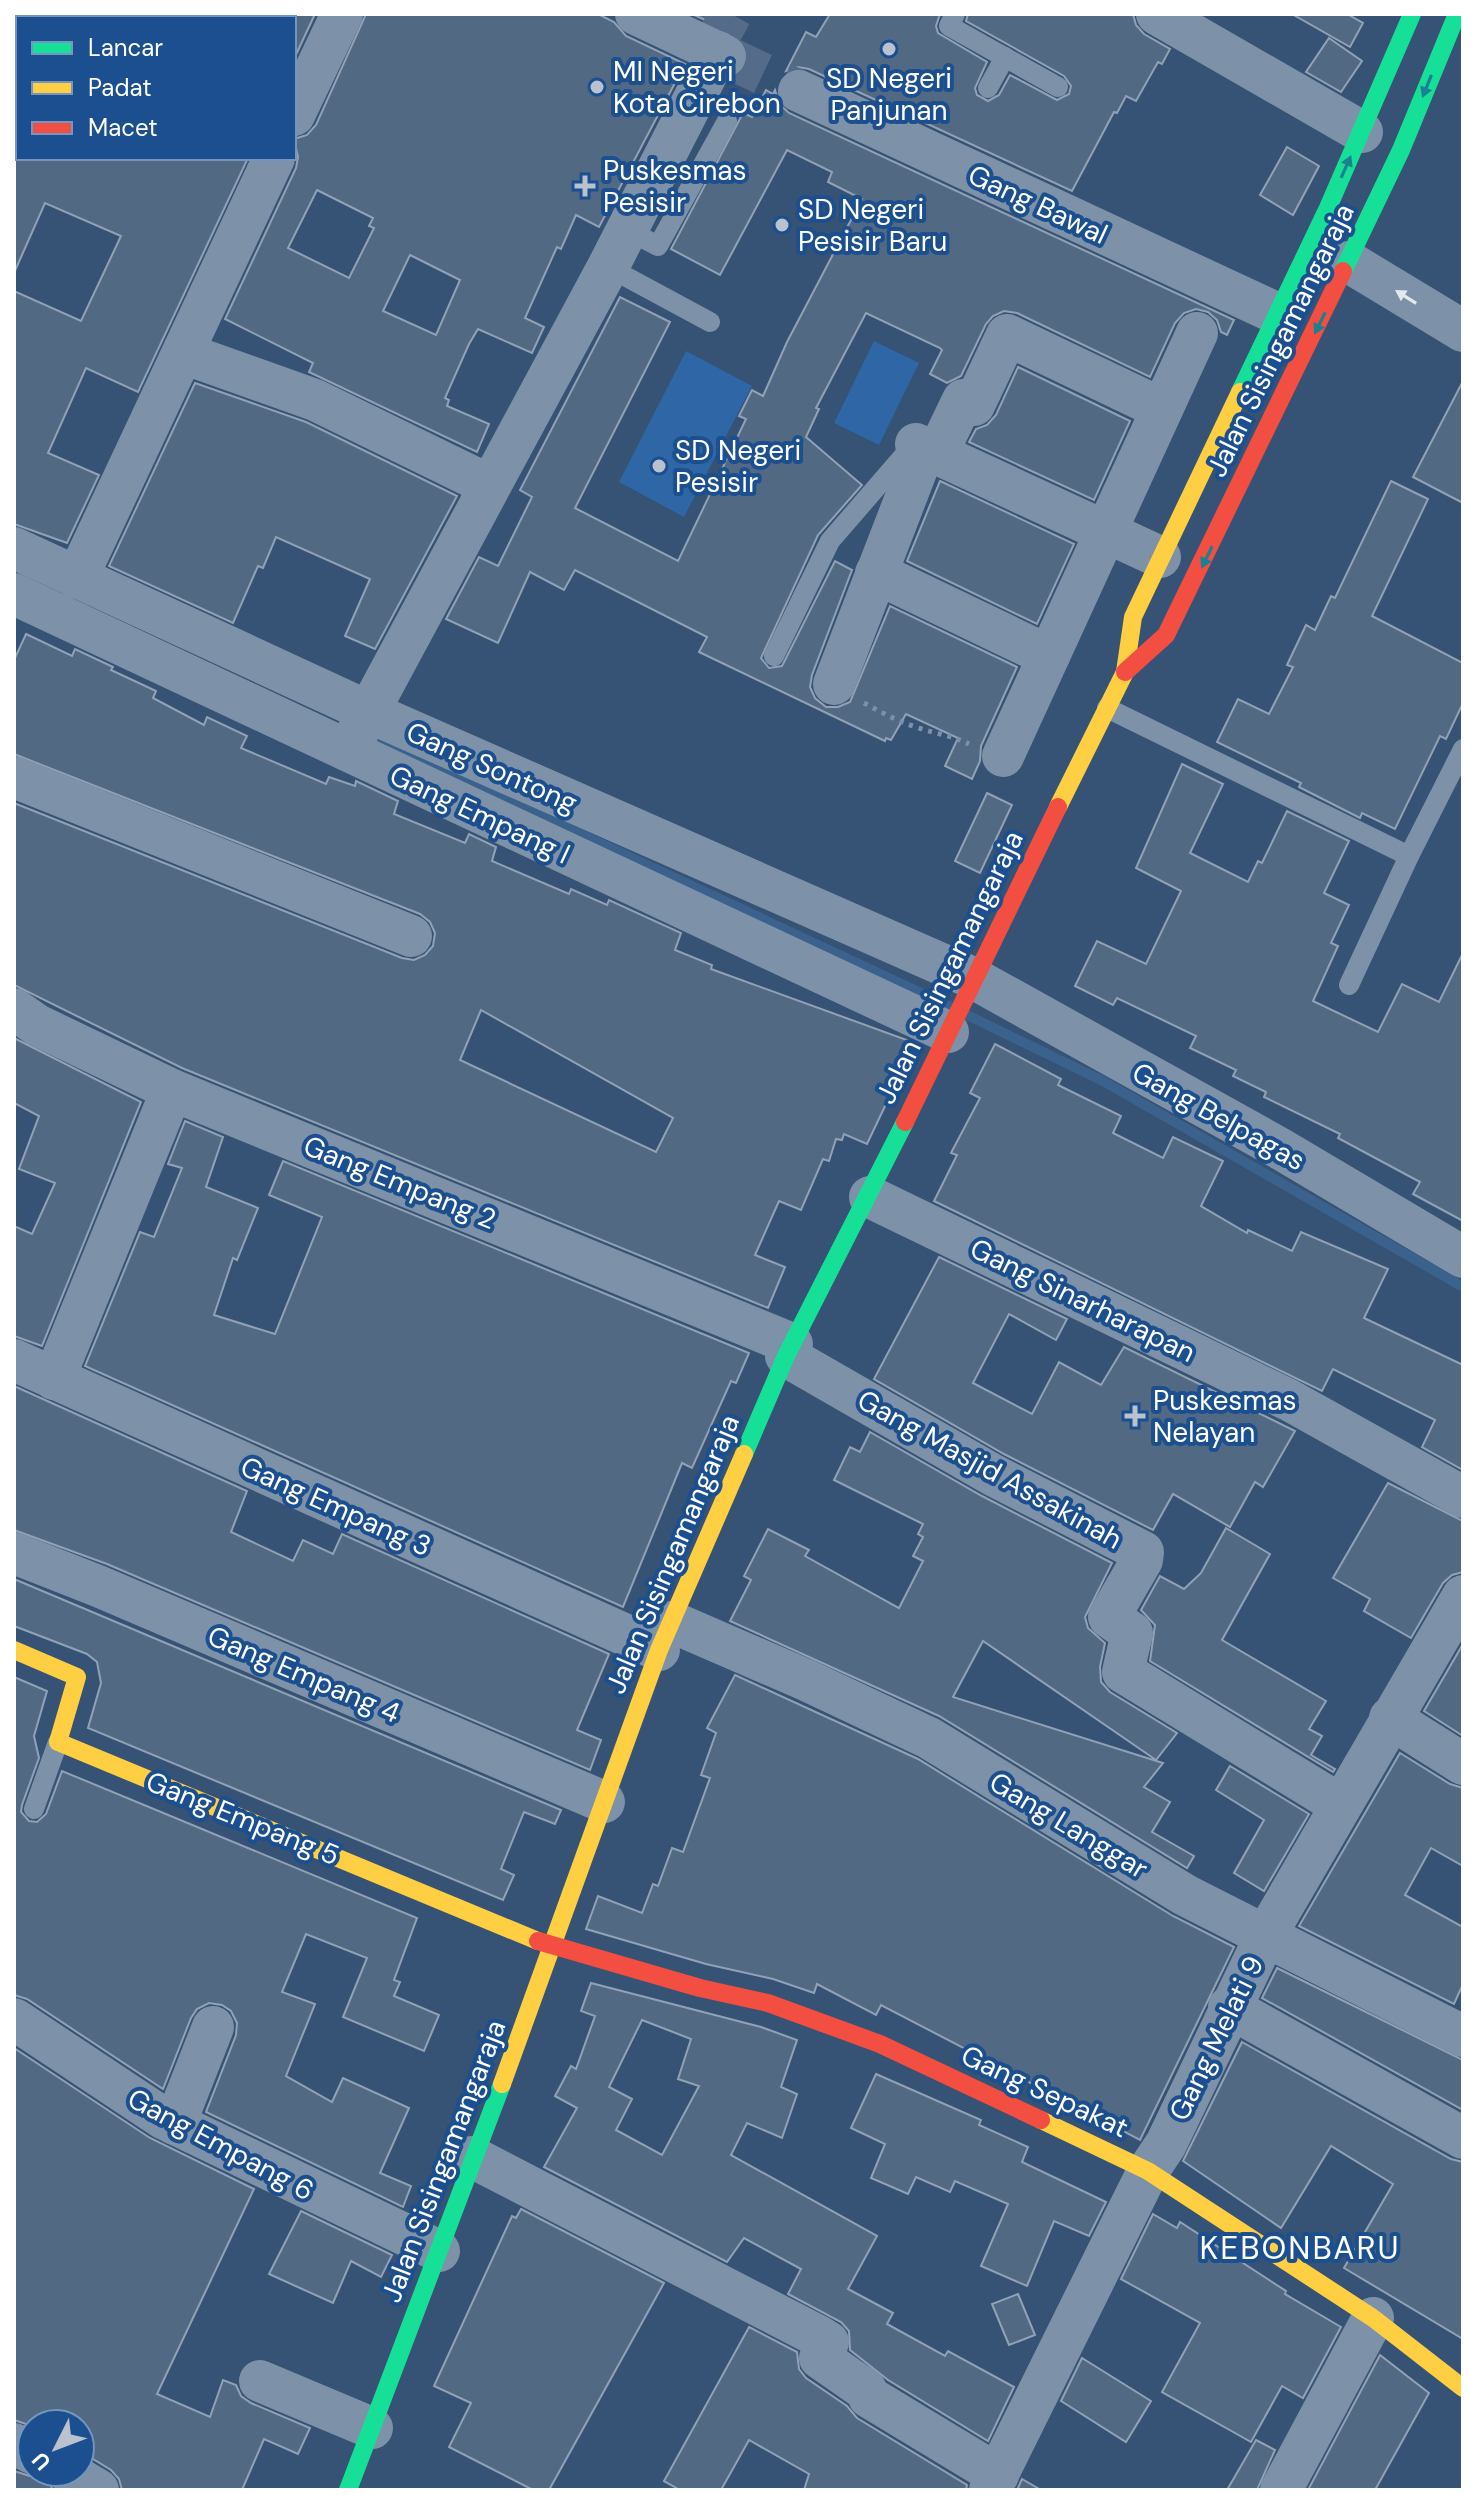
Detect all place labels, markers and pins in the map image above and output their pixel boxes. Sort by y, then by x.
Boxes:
marker: SD Negeri Panjunan [880,40,898,58]
place label: MI Negeri Kota Cirebon [613,53,781,122]
place label: SD Negeri Panjunan [826,60,952,129]
marker: MI Negeri Kota Cirebon [588,78,606,96]
place label: Puskesmas Pesisir [603,152,747,221]
marker: Puskesmas Pesisir [574,175,596,197]
place label: SD Negeri Pesisir Baru [798,191,947,260]
marker: SD Negeri Pesisir Baru [773,216,791,234]
place label: SD Negeri Pesisir [675,432,801,501]
marker: SD Negeri Pesisir [650,457,668,475]
place label: Puskesmas Nelayan [1153,1382,1297,1451]
marker: Puskesmas Nelayan [1124,1405,1146,1427]

